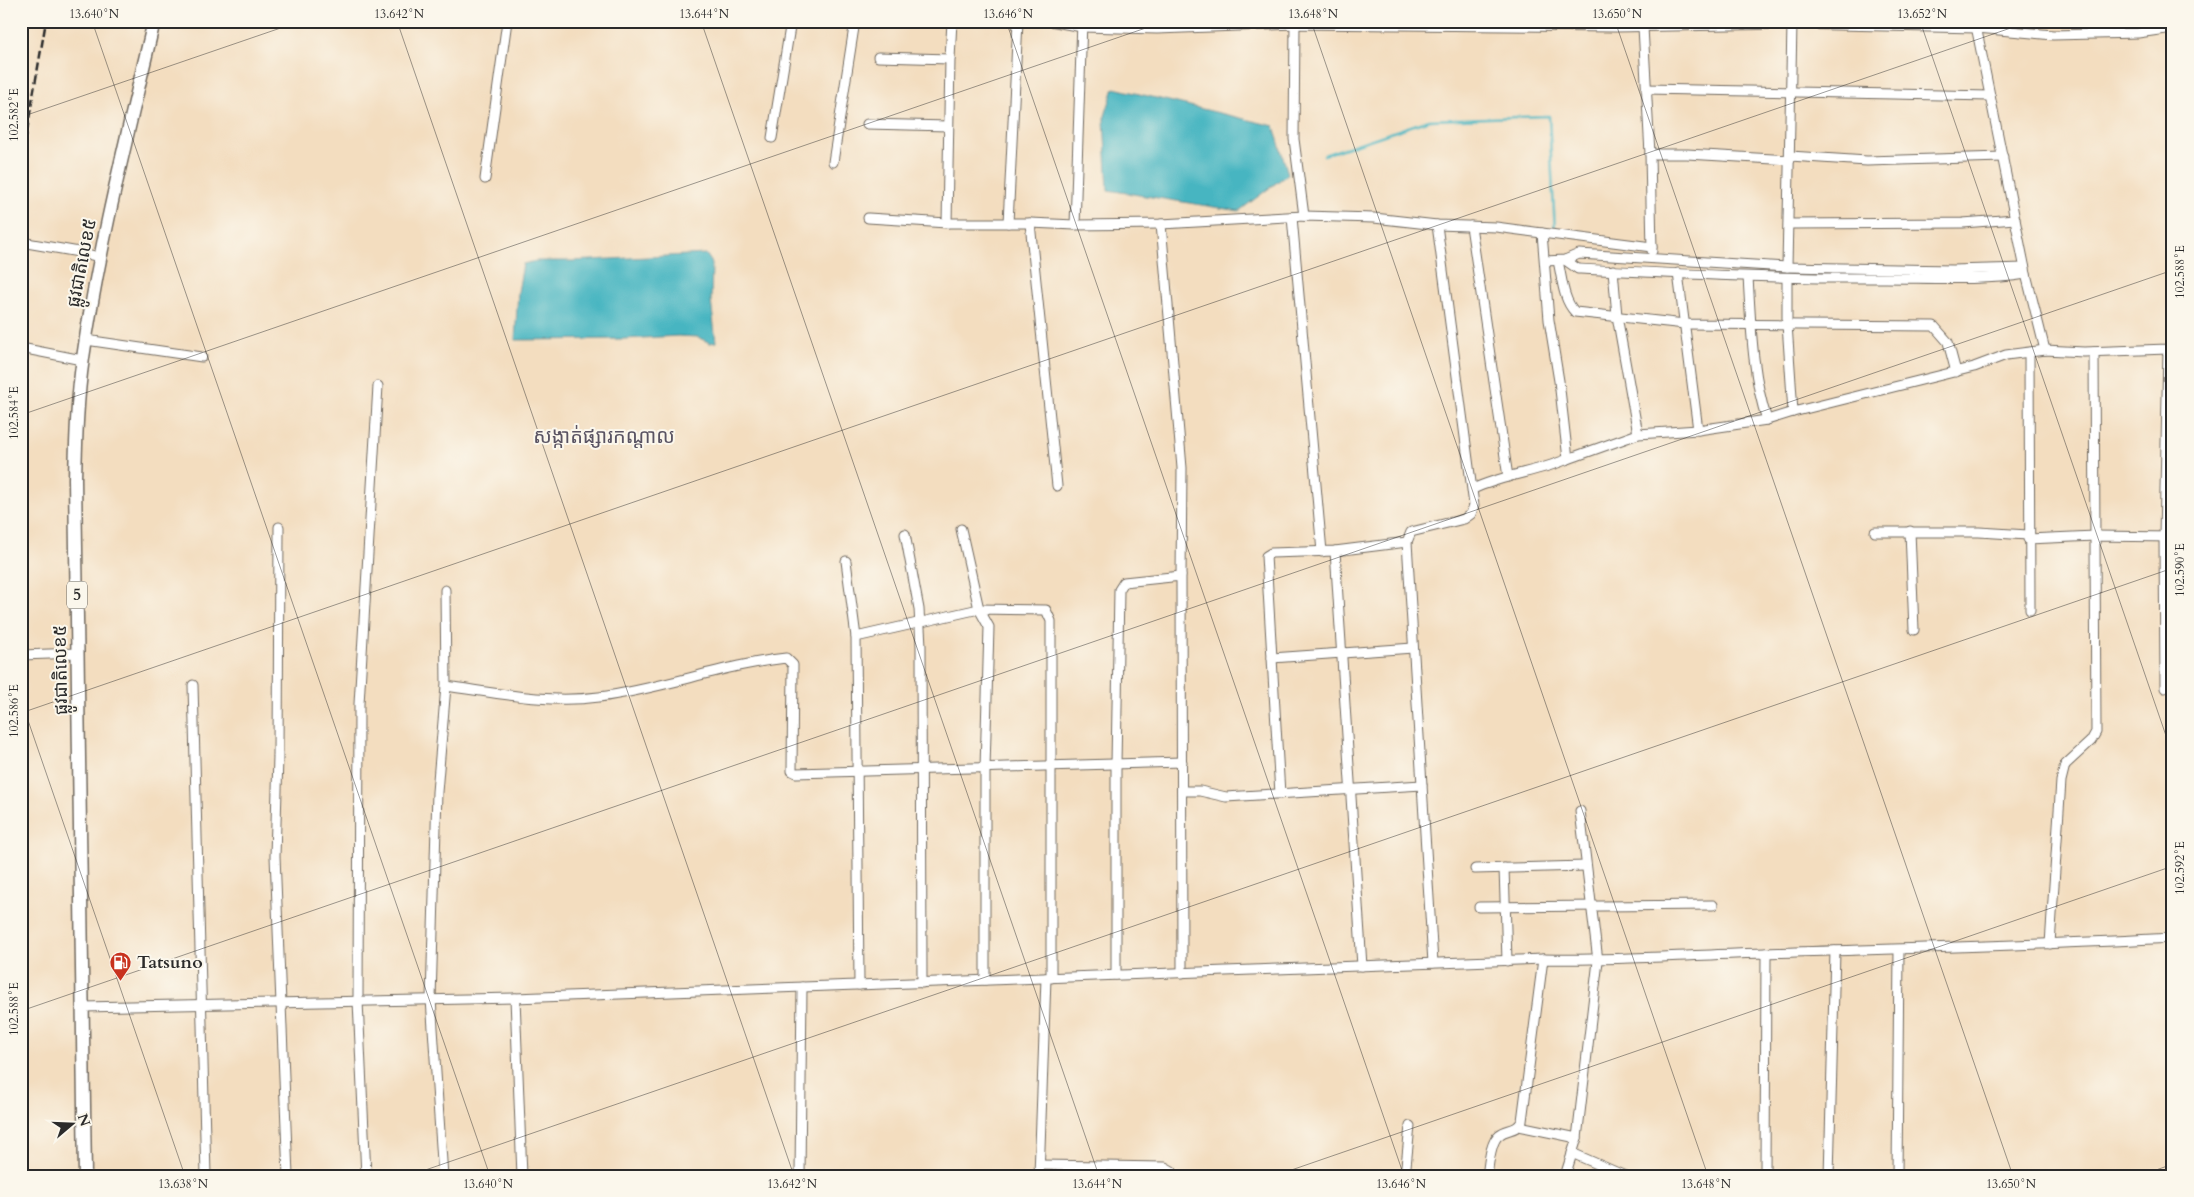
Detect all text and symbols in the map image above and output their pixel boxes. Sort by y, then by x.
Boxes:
text: 13.640°N [69,6,120,22]
text: 13.642°N [374,6,425,22]
text: 13.644°N [679,6,730,22]
text: 13.646°N [983,6,1034,22]
text: 13.648°N [1288,6,1339,22]
text: 13.650°N [1592,6,1643,22]
text: 13.652°N [1897,6,1948,22]
text: 102.582°E [6,88,22,142]
street label: ផ្លូវជាតិលេខ៥ [61,216,106,310]
text: 102.588°E [2172,245,2188,299]
text: 102.584°E [6,386,22,440]
district label: សង្កាត់ផ្សារកណ្ដាល [533,423,675,450]
text: 102.590°E [2172,543,2188,597]
road number: 5 [67,582,87,608]
street label: ផ្លូវជាតិលេខ៥ [48,625,78,715]
text: 102.586°E [6,684,22,738]
text: 102.592°E [2172,841,2188,895]
fuel station icon: Tatsuno [109,950,133,981]
place label: Tatsuno [137,950,203,975]
text: 102.588°E [6,982,22,1036]
north arrow [48,1100,98,1150]
text: N [73,1111,95,1129]
text: 13.638°N [158,1176,209,1192]
text: 13.640°N [463,1176,514,1192]
text: 13.642°N [767,1176,818,1192]
text: 13.644°N [1072,1176,1123,1192]
text: 13.646°N [1376,1176,1427,1192]
text: 13.648°N [1681,1176,1732,1192]
text: 13.650°N [1986,1176,2037,1192]

